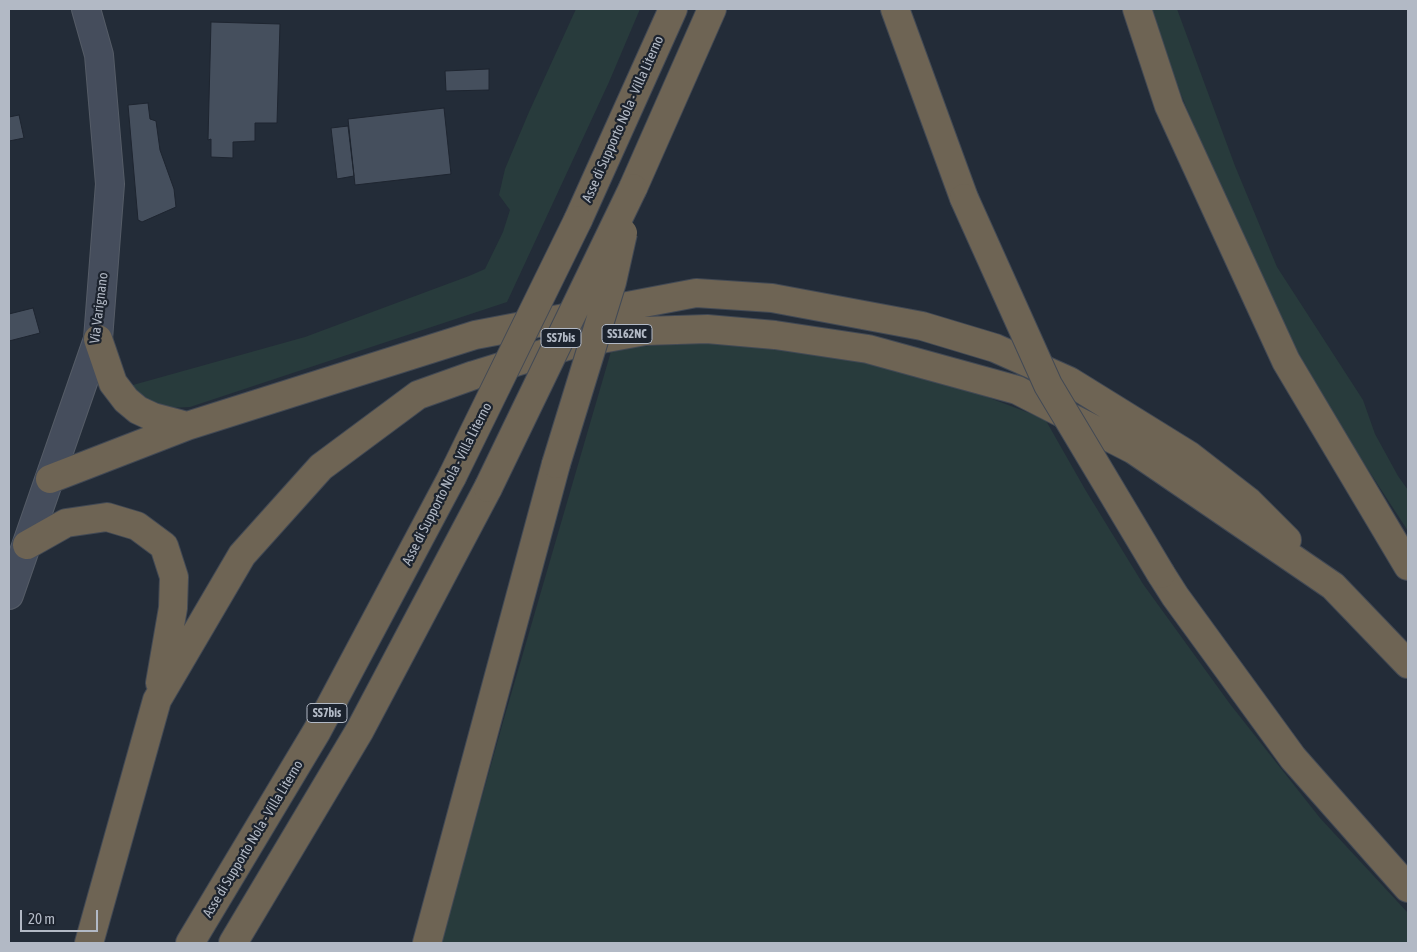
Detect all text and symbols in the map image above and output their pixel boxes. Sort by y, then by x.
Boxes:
street label: Asse di Supporto Nola - Villa Literno [579,33,667,205]
street label: Via Varignano [86,271,112,345]
road number: SS162NC [602,324,652,344]
road number: SS7bis [541,328,581,348]
street label: Asse di Supporto Nola - Villa Literno [399,400,495,568]
road number: SS7bis [307,704,347,722]
street label: Asse di Supporto Nola - Villa Literno [199,757,307,921]
scale bar [22,900,100,932]
text: 20 m [28,910,55,927]

